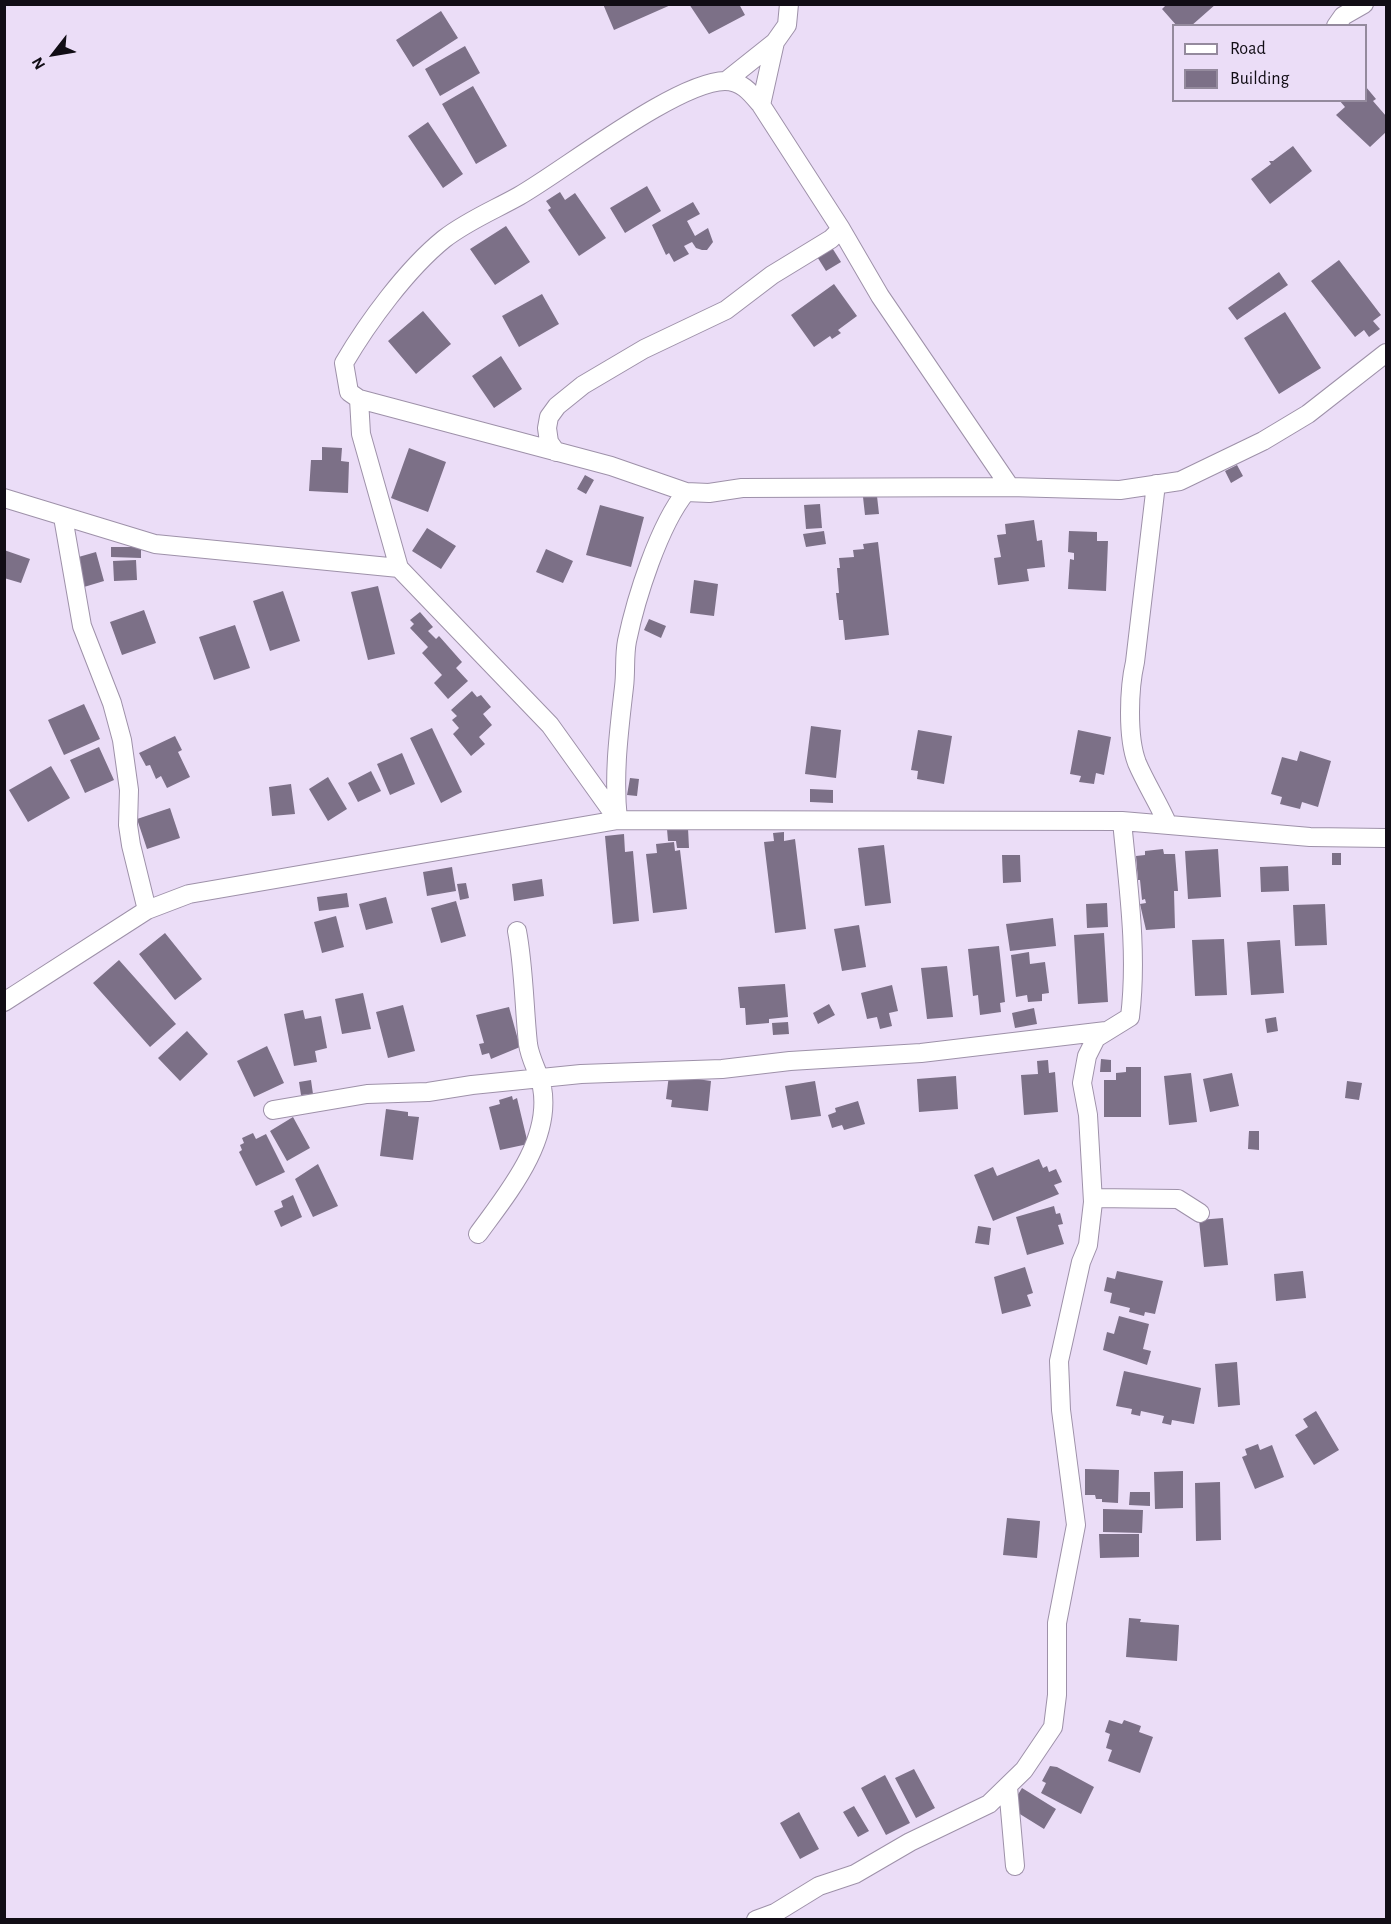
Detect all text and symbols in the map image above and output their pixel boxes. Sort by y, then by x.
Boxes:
north arrow [24,24,84,84]
legend [1172,24,1367,102]
text: Road [1230,40,1266,58]
text: N [29,54,48,72]
text: Building [1230,70,1289,88]

